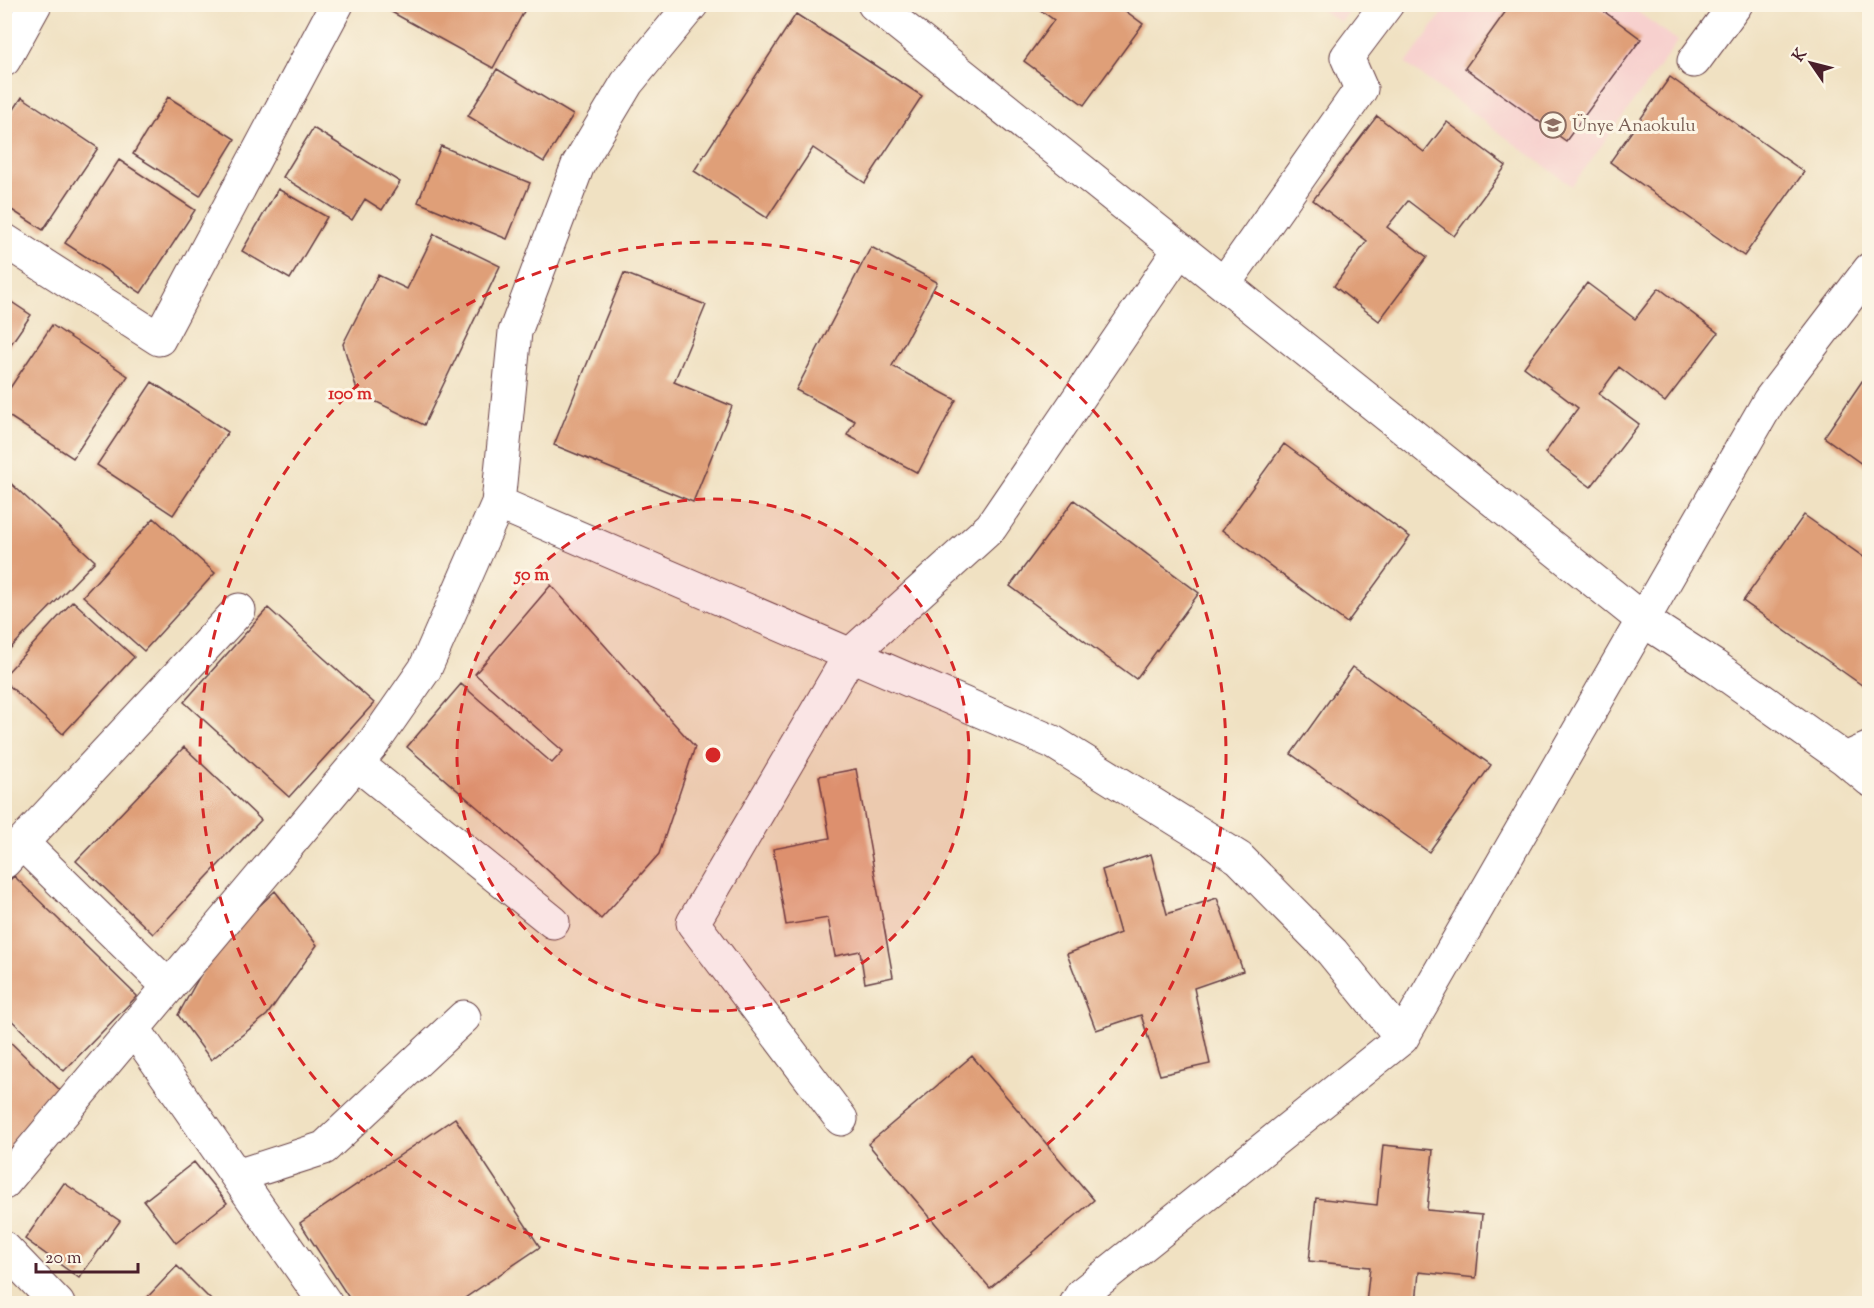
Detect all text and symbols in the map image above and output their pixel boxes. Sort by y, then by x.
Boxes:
north arrow [1781,33,1841,93]
text: K [1788,44,1814,67]
school or university icon: Ünye Anaokulu [1538,110,1568,140]
place label: Ünye Anaokulu [1572,114,1696,140]
text: 100 m [328,382,372,408]
text: 50 m [513,563,549,589]
centre of rings [703,745,723,765]
scale bar [36,1236,138,1274]
text: 20 m [45,1246,82,1272]

